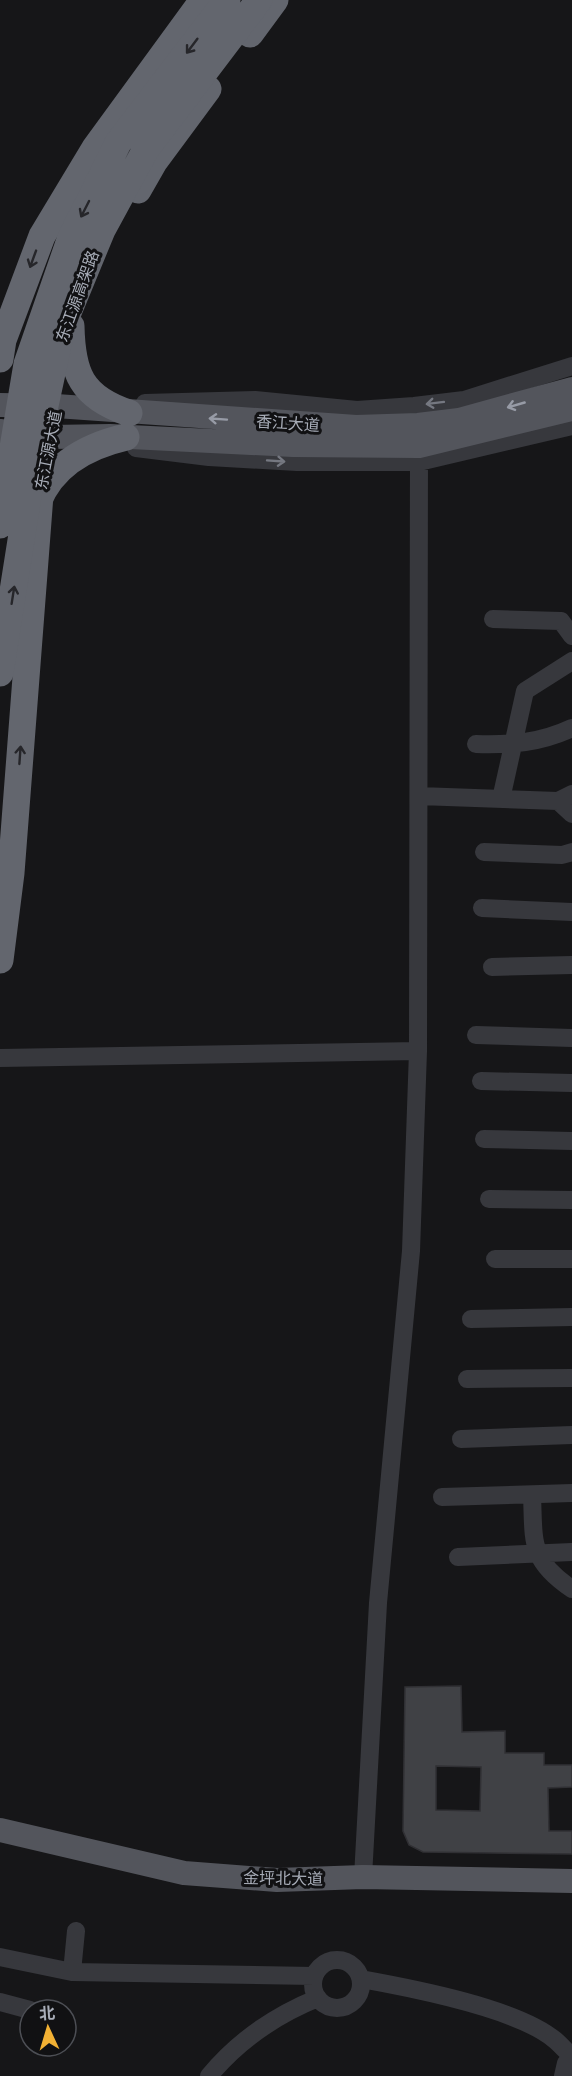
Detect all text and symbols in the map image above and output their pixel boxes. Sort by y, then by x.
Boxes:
one-way arrow [185,38,198,54]
one-way arrow [79,199,90,217]
street label: 东江源高架路 [50,247,104,345]
one-way arrow [27,249,38,268]
one-way arrow [425,398,445,409]
one-way arrow [507,400,526,411]
street label: 东江源大道 [30,409,66,491]
street label: 香江大道 [255,410,321,436]
one-way arrow [209,413,229,424]
one-way arrow [266,456,286,467]
one-way arrow [7,585,18,605]
one-way arrow [15,746,26,766]
street label: 金坪北大道 [243,1866,323,1890]
north arrow [18,1998,78,2058]
text: 北 [38,2002,56,2025]

